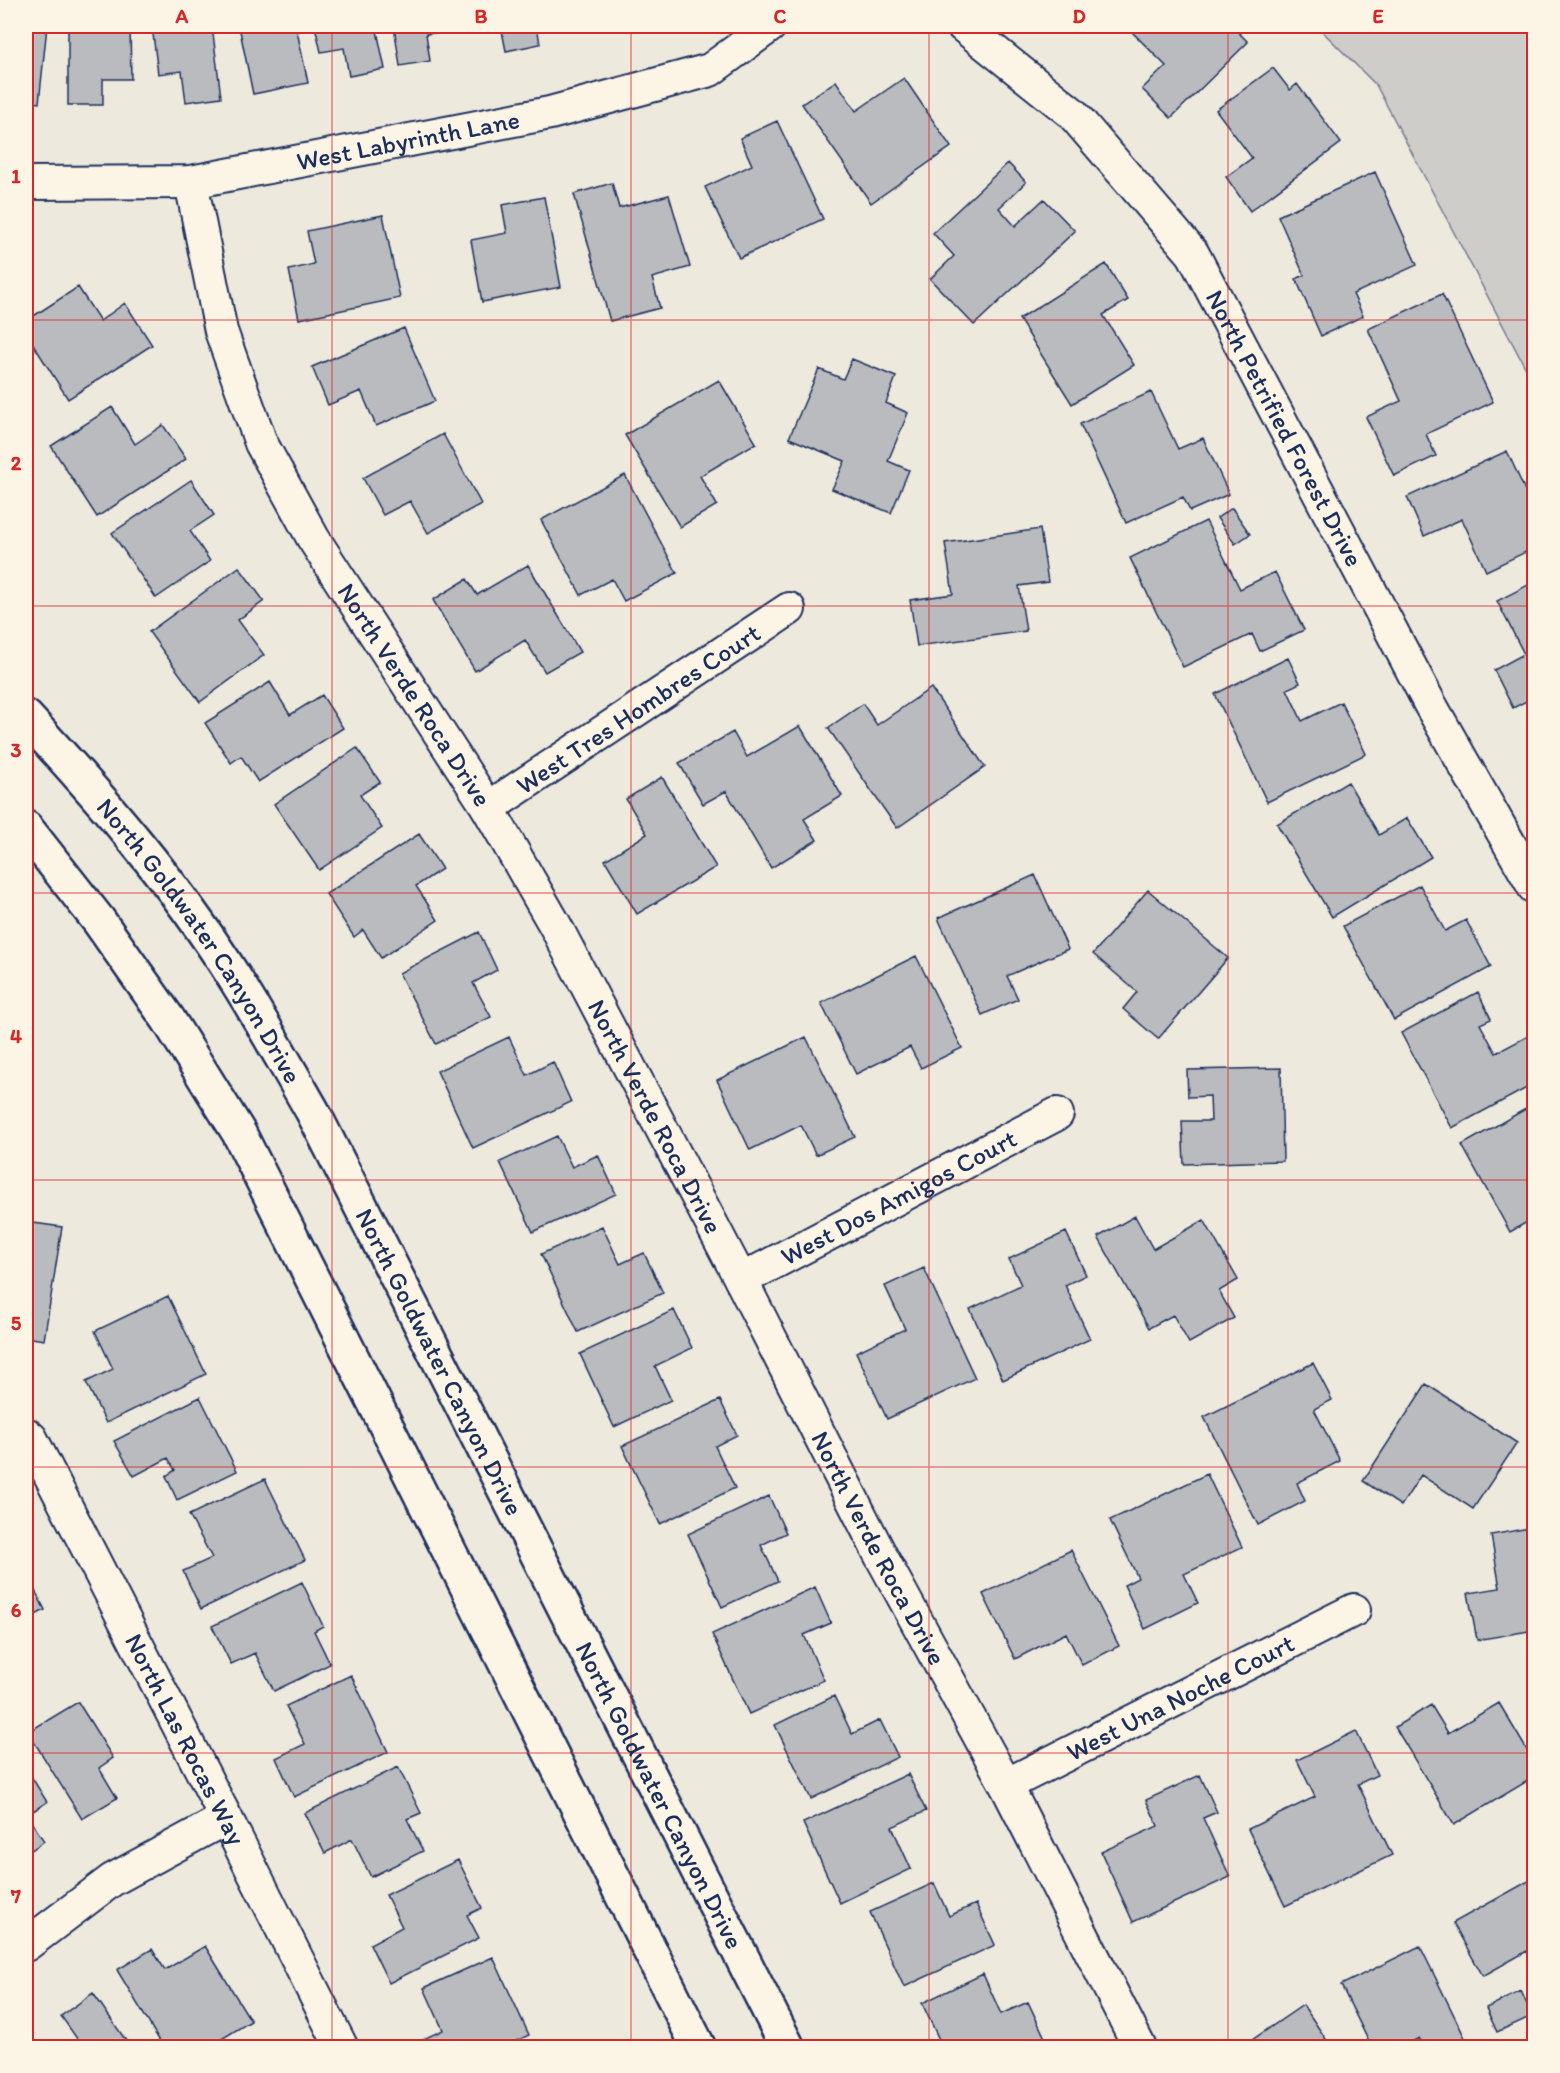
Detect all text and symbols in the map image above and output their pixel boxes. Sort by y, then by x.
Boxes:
text: A [175,4,189,28]
text: B [475,4,488,28]
text: C [774,4,787,28]
text: D [1072,4,1086,28]
text: E [1372,4,1384,28]
street label: West Labyrinth Lane [294,103,522,177]
text: 1 [11,164,21,188]
street label: North Petrified Forest Drive [1199,284,1371,572]
text: 2 [11,451,22,475]
street label: North Verde Roca Drive [331,577,499,812]
street label: West Tres Hombres Court [510,616,766,801]
text: 3 [11,738,22,762]
street label: North Goldwater Canyon Drive [90,791,309,1089]
street label: North Verde Roca Drive [581,994,730,1239]
text: 4 [10,1024,22,1048]
street label: West Dos Amigos Court [775,1122,1022,1272]
street label: North Goldwater Canyon Drive [349,1203,531,1521]
text: 5 [11,1311,22,1335]
street label: North Verde Roca Drive [804,1426,953,1671]
text: 6 [11,1598,22,1622]
street label: West Una Noche Court [1061,1627,1300,1768]
street label: North Las Rocas Way [118,1628,253,1850]
street label: North Goldwater Canyon Drive [568,1636,751,1954]
text: 7 [10,1884,21,1908]

